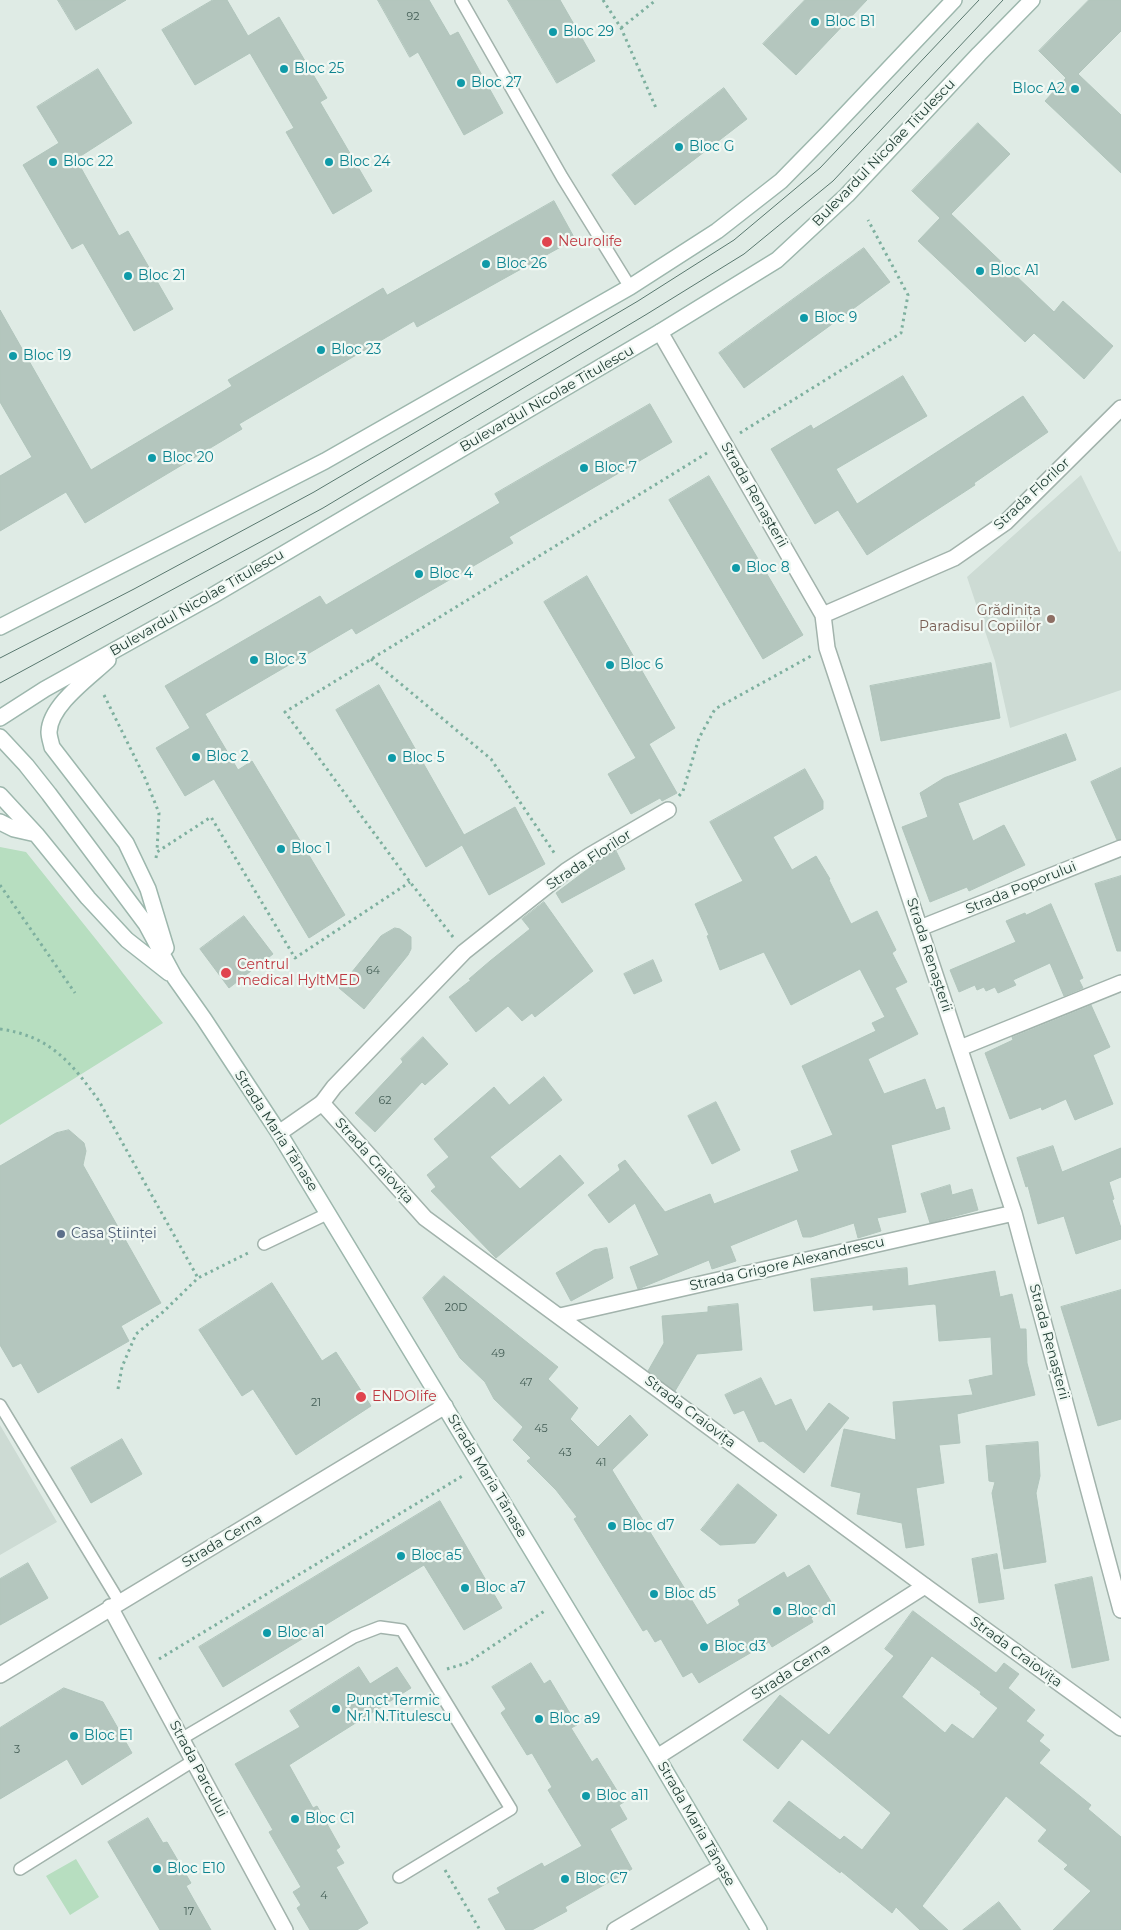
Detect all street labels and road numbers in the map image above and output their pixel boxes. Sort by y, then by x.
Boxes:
street label: Bulevardul Nicolae Titulescu [809,76,959,230]
street label: Bulevardul Nicolae Titulescu [457,342,637,456]
street label: Strada Renașterii [717,439,791,551]
street label: Strada Florilor [990,454,1074,534]
street label: Bulevardul Nicolae Titulescu [107,546,287,660]
street label: Strada Florilor [543,826,635,894]
street label: Strada Poporului [963,858,1079,918]
street label: Strada Renașterii [903,896,955,1014]
street label: Strada Maria Tănase [231,1067,321,1195]
street label: Strada Craiovița [331,1115,417,1207]
street label: Strada Grigore Alexandrescu [688,1233,886,1295]
street label: Strada Renașterii [1025,1282,1073,1402]
street label: Strada Craiovița [641,1372,739,1452]
street label: Strada Maria Tănase [444,1411,530,1541]
street label: Strada Cerna [179,1511,265,1571]
street label: Strada Craiovița [967,1613,1065,1691]
street label: Strada Cerna [749,1640,833,1704]
street label: Strada Parcului [166,1718,230,1820]
street label: Strada Maria Tănase [654,1759,738,1889]

